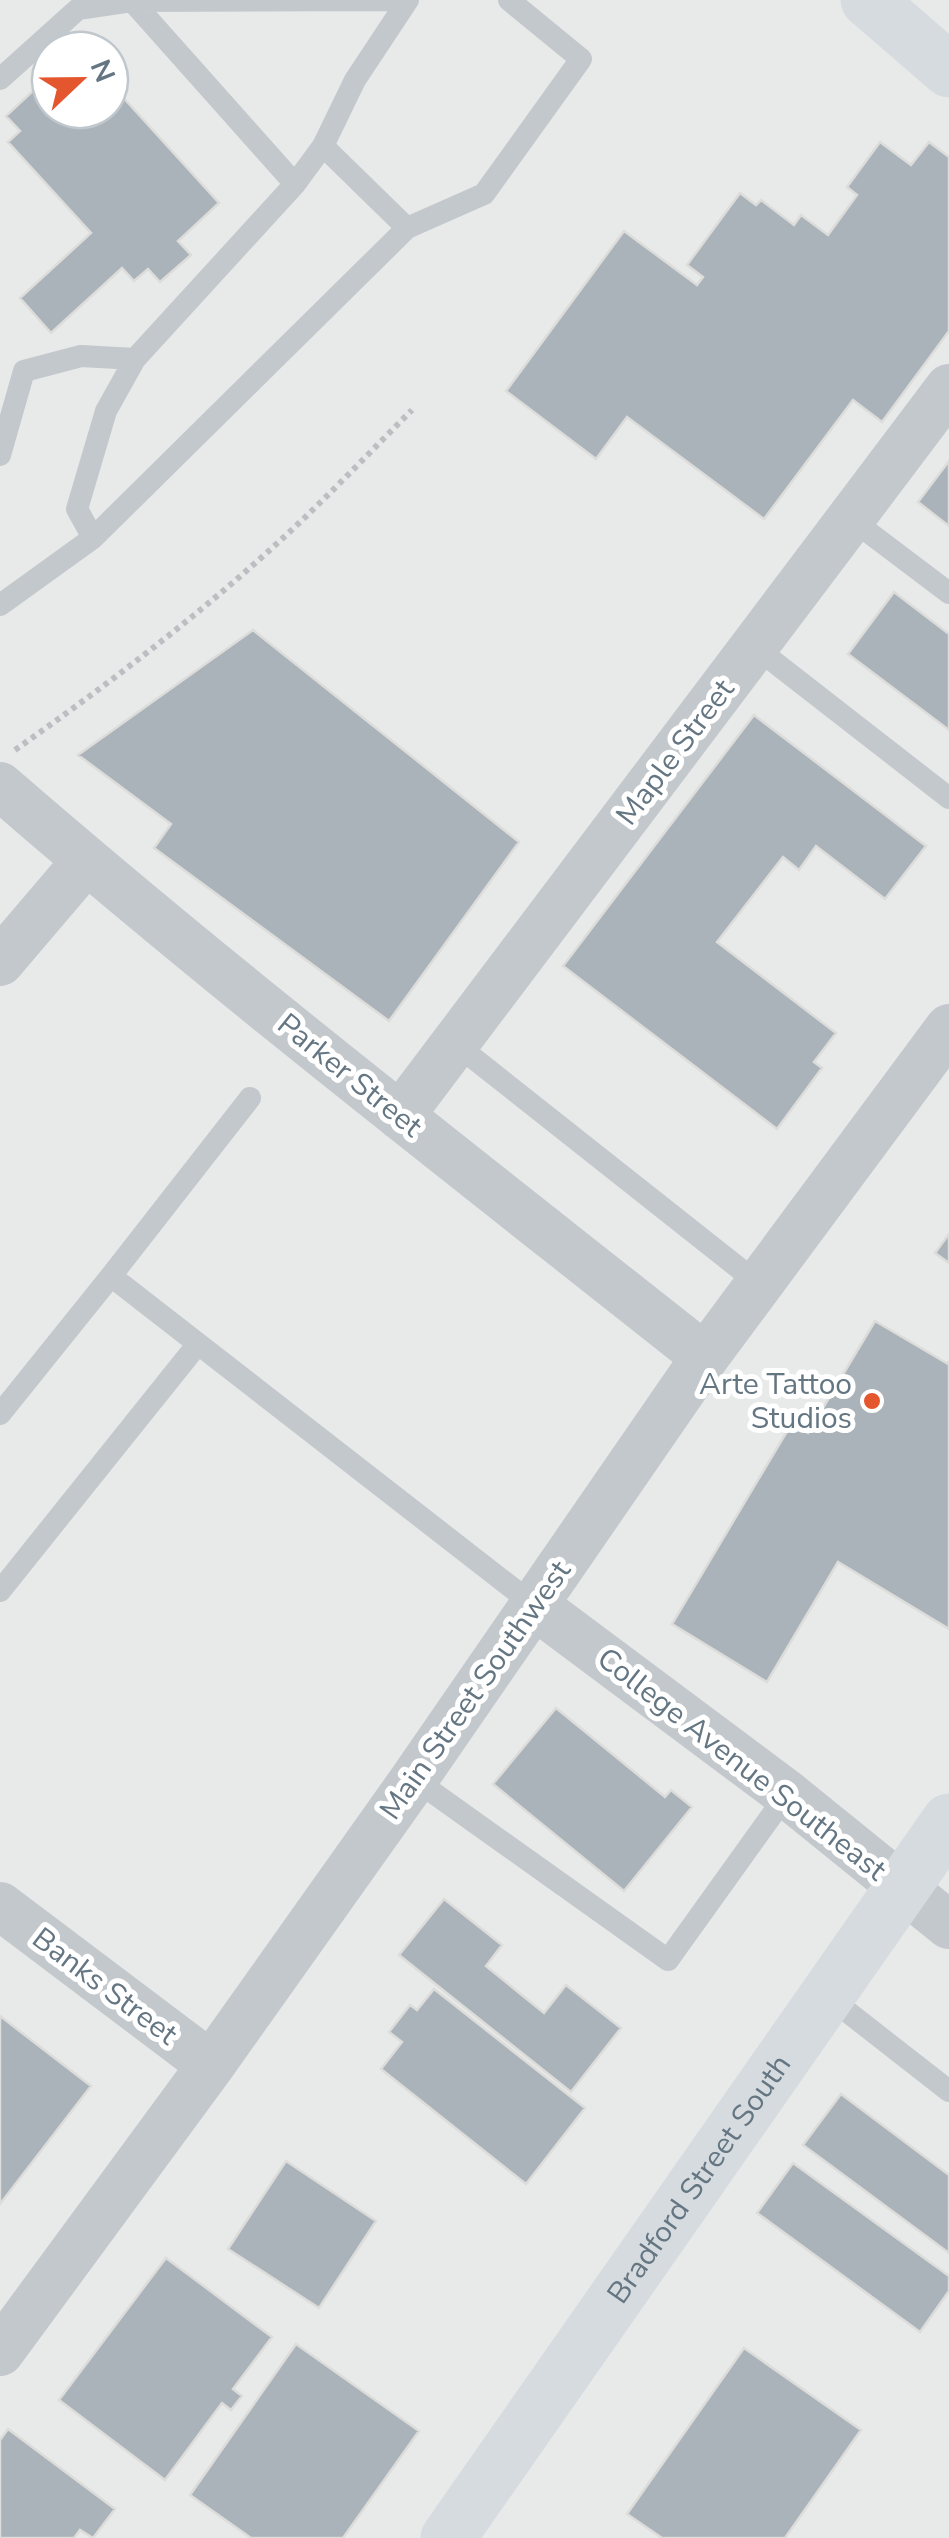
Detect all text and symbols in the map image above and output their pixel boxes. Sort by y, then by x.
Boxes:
north arrow [30,30,130,130]
text: N [81,54,124,88]
street label: Maple Street [607,670,744,834]
street label: Parker Street [268,1004,431,1147]
place label: Arte Tattoo Studios [699,1364,852,1439]
marker: Arte Tattoo Studios [861,1390,883,1412]
street label: Main Street Southwest [370,1552,581,1828]
street label: College Avenue Southeast [589,1638,895,1891]
street label: Banks Street [24,1918,186,2055]
street label: Bradford Street South [598,2046,801,2312]

